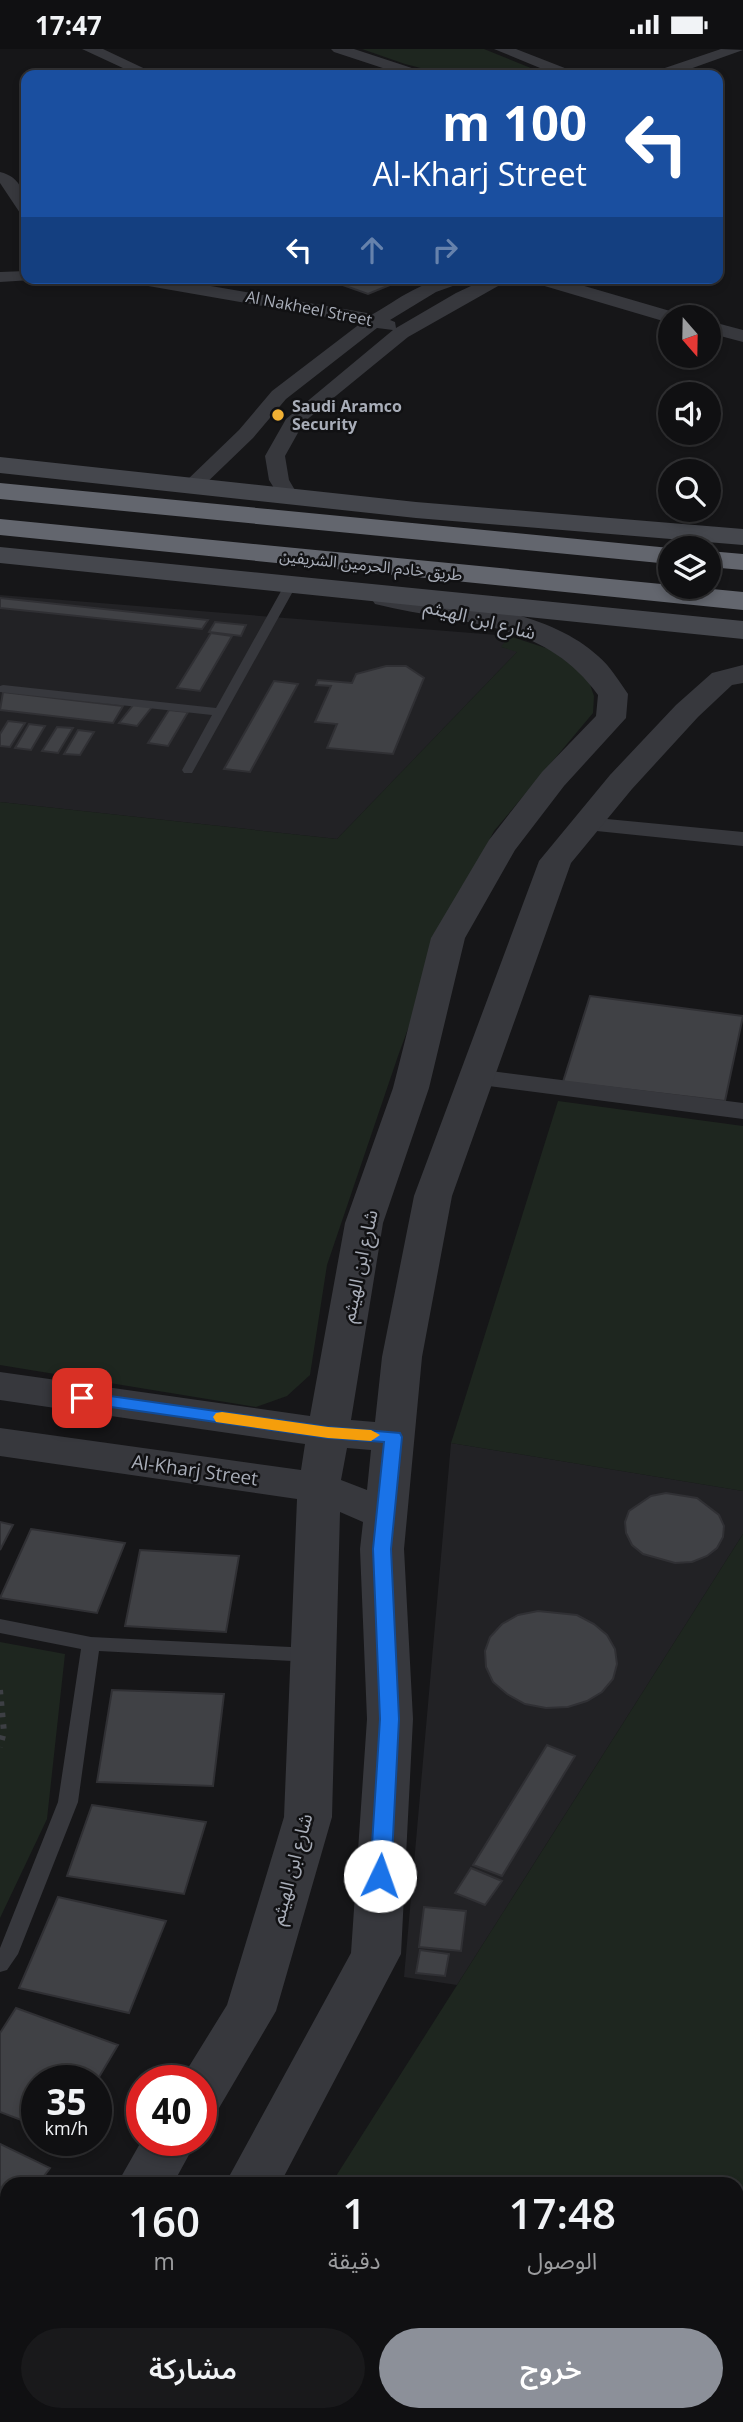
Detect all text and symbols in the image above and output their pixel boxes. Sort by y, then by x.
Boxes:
text: 17:47 [35,7,102,43]
text: 100 m [442,89,587,155]
icon: left [611,98,702,189]
text: Al-Kharj Street [373,152,587,195]
icon: left [280,231,318,269]
icon: ahead [353,231,391,269]
icon: right [426,231,464,269]
street label: Al Nakheel Street [244,285,374,331]
north arrow [658,305,721,367]
map controls [658,305,721,599]
button: sound [658,382,721,445]
place label: Saudi Aramco Security [292,395,402,435]
marker: Saudi Aramco Security [270,407,286,423]
button: search [658,459,721,522]
button: layers [658,536,721,599]
street label: طريق خادم الحرمين الشريفين [278,544,464,588]
street label: شارع ابن الهيثم [421,593,539,647]
street label: شارع ابن الهيثم [334,1207,386,1325]
pin [52,1368,112,1428]
icon: arrive [63,1379,101,1417]
street label: Al-Kharj Street [130,1448,260,1492]
street label: شارع ابن الهيثم [264,1810,320,1928]
position arrow [343,1839,417,1913]
speed limit sign: 40 [126,2065,217,2156]
text: 35 [46,2078,87,2125]
text: km/h [45,2116,88,2140]
text: 1 [342,2184,366,2241]
text: 17:48 [508,2184,616,2241]
text: 160 [128,2192,200,2249]
text: دقيقة [328,2244,380,2276]
text: الوصول [527,2244,597,2276]
text: m [153,2245,175,2277]
button: مشاركة [21,2328,365,2408]
button: خروج [379,2328,723,2408]

